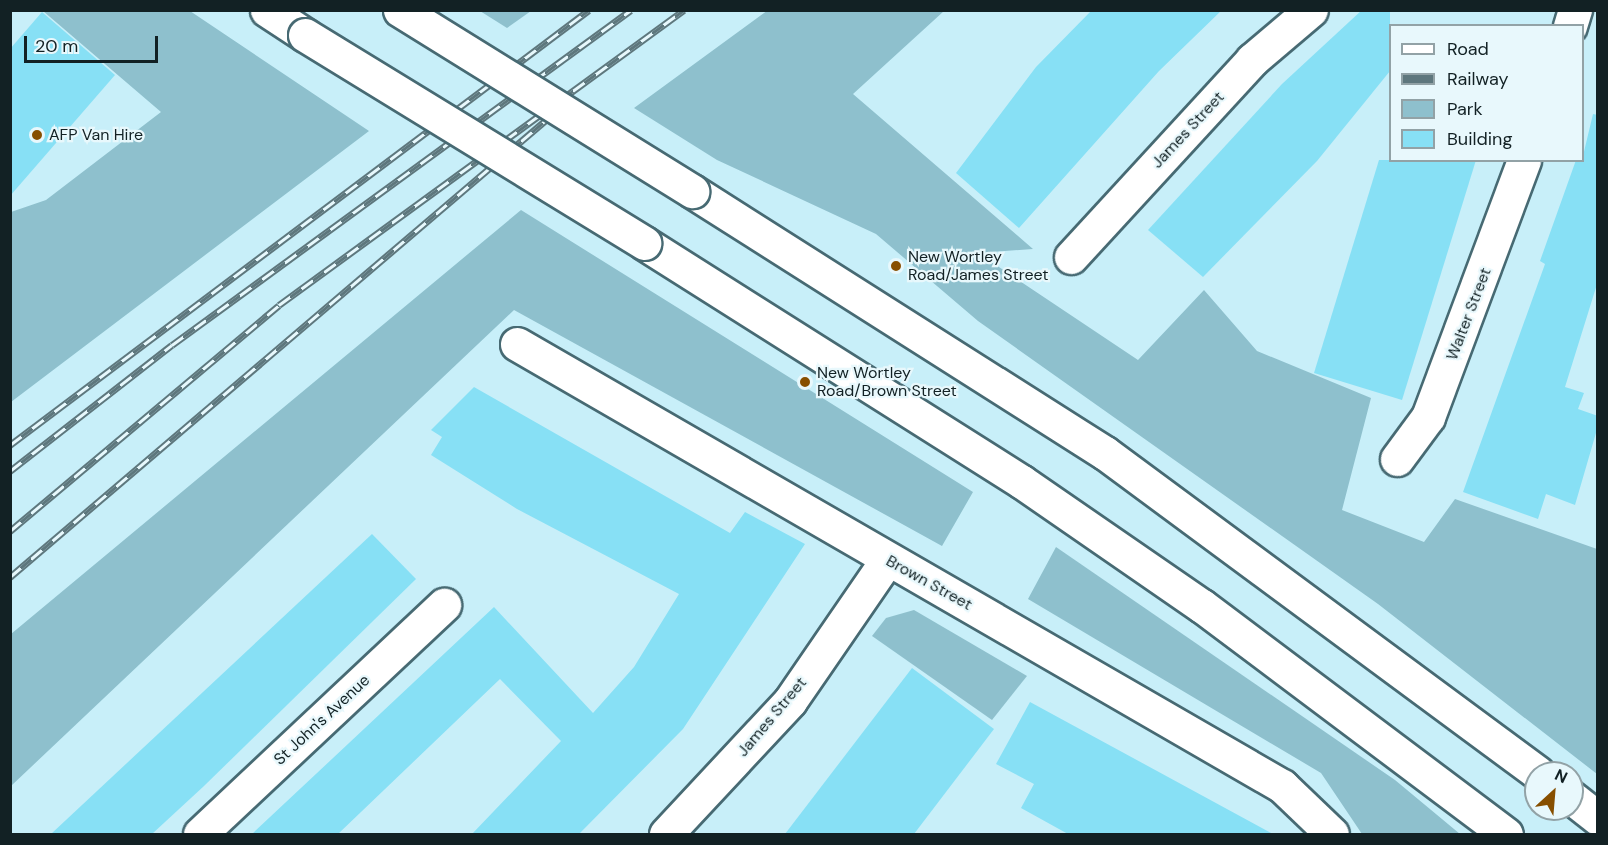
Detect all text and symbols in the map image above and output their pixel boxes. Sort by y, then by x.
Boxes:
scale bar [27,24,160,62]
legend [1389,24,1584,162]
text: 20 m [35,34,78,58]
text: Road [1447,37,1489,61]
text: Railway [1447,67,1509,91]
street label: James Street [1148,88,1228,172]
text: Park [1447,97,1483,121]
place label: AFP Van Hire [49,125,143,145]
text: Building [1447,127,1512,151]
marker: AFP Van Hire [30,128,44,142]
place label: New Wortley Road/James Street [908,247,1049,285]
marker: New Wortley Road/James Street [889,259,903,273]
street label: Walter Street [1443,265,1495,363]
place label: New Wortley Road/Brown Street [817,363,957,401]
marker: New Wortley Road/Brown Street [798,375,812,389]
street label: Brown Street [883,551,975,615]
street label: St John's Avenue [270,671,374,769]
street label: James Street [733,673,811,761]
north arrow [1524,761,1584,821]
text: N [1551,764,1571,788]

